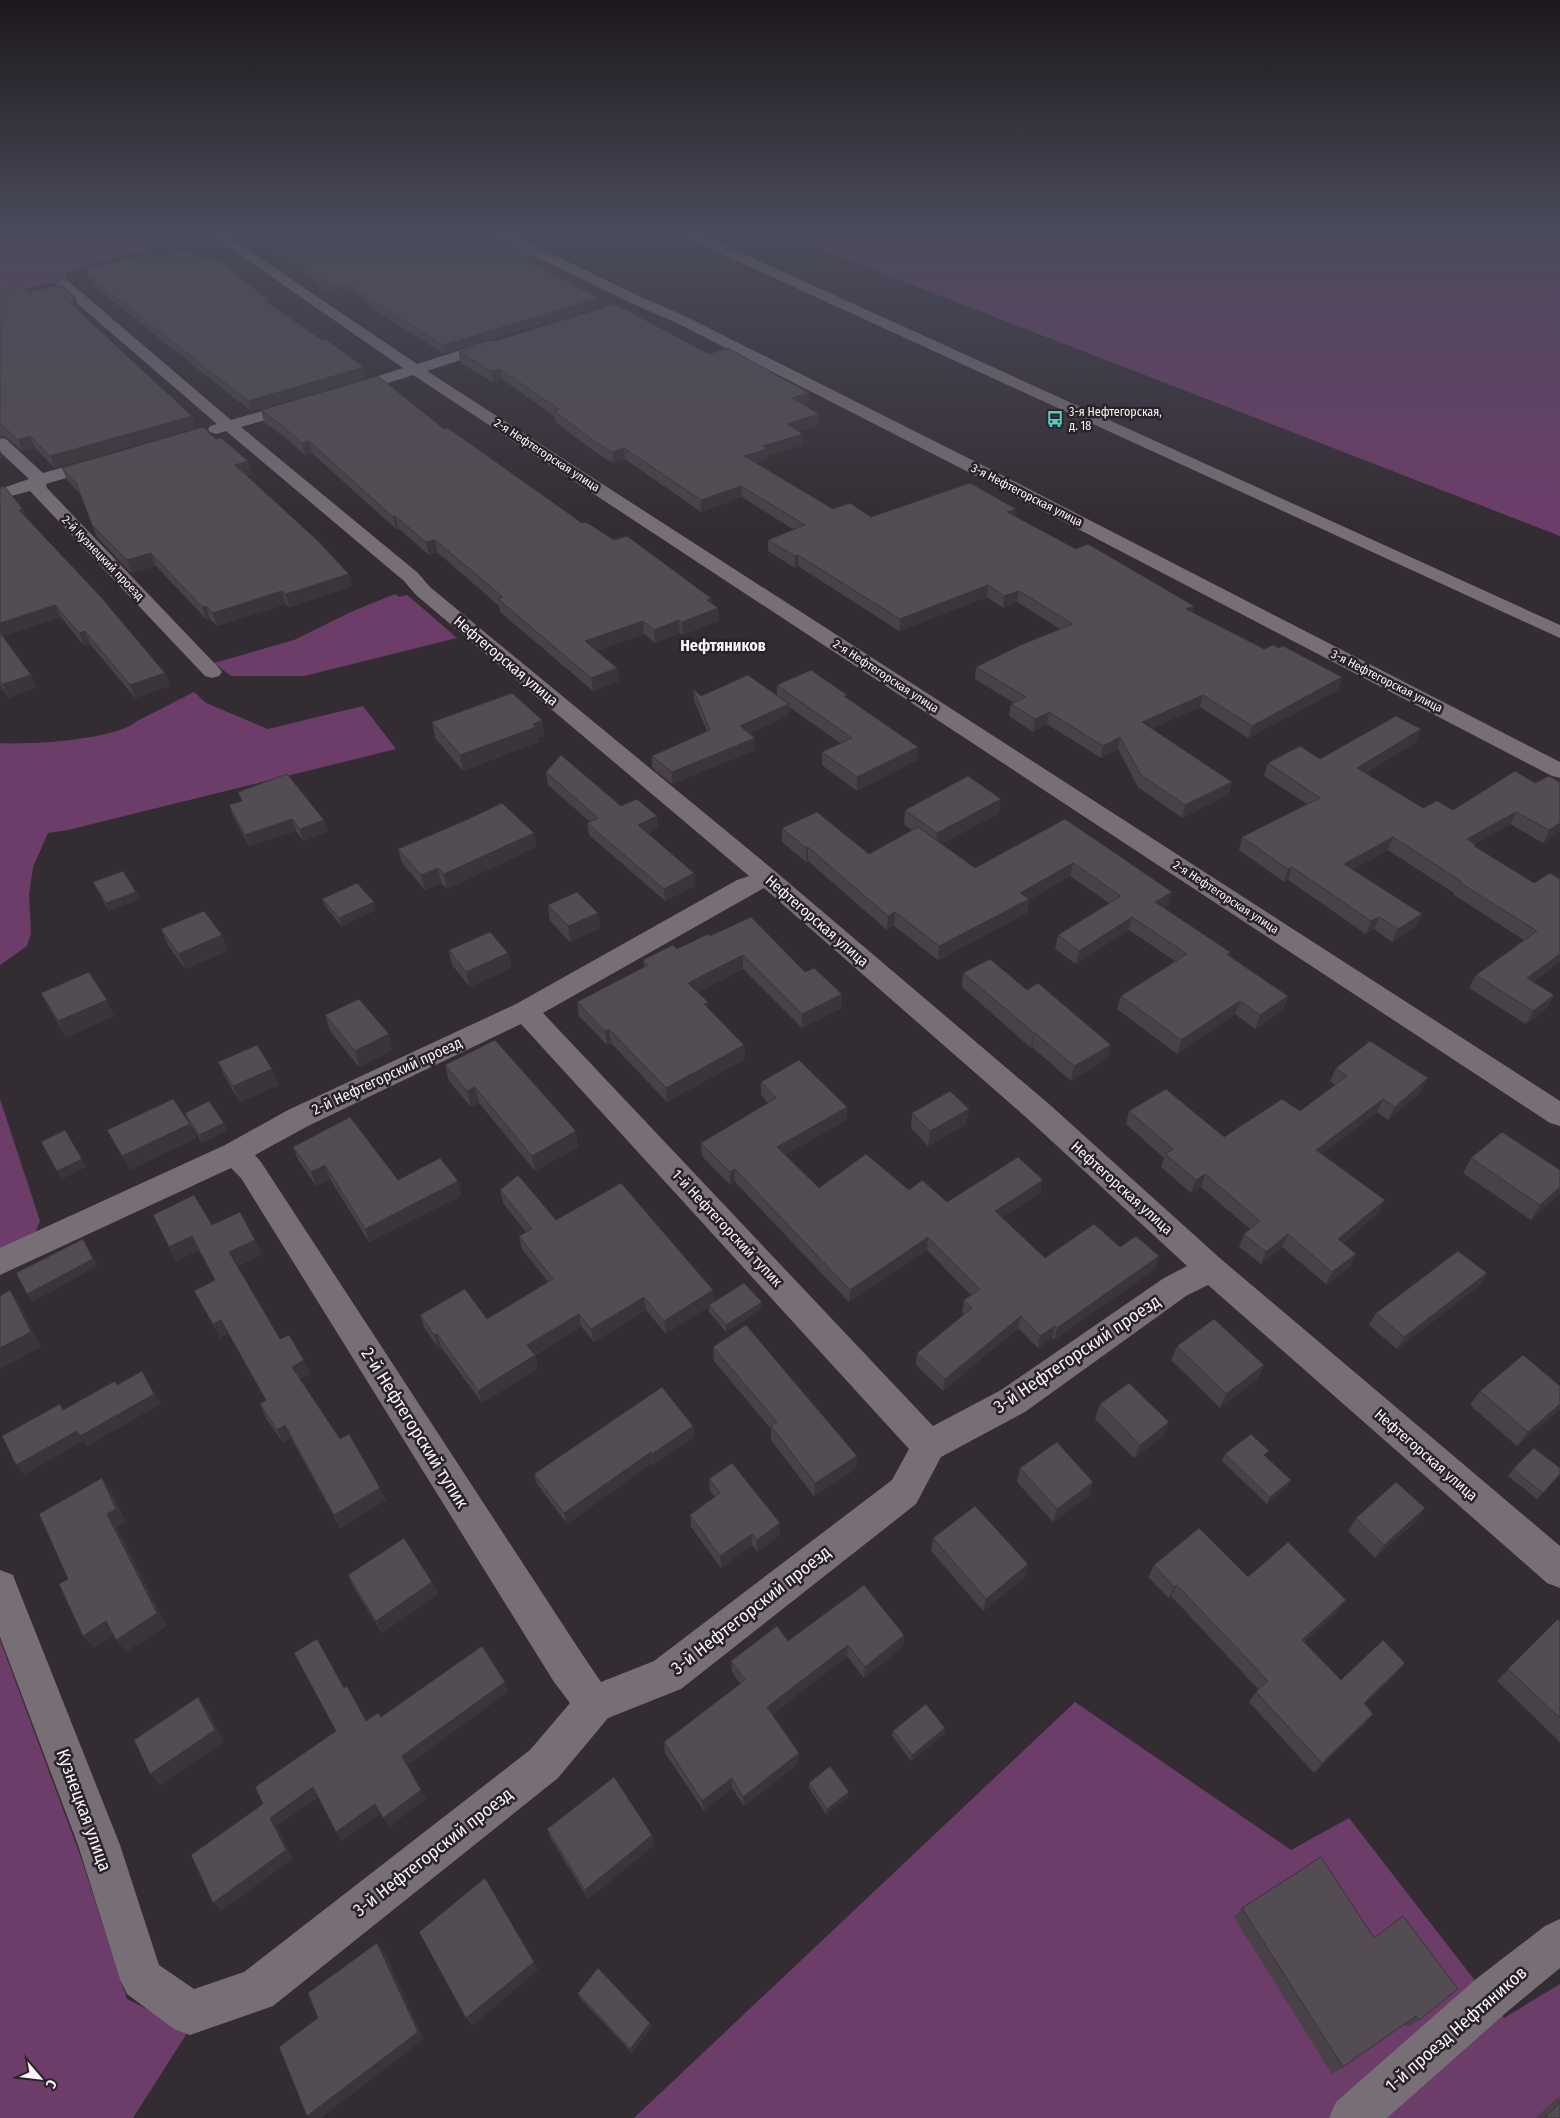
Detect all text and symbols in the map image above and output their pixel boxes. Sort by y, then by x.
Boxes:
place label: 3-я Нефтегорская, д. 18 [1069,405,1162,433]
bus stop icon: 3-я Нефтегорская, д. 18 [1045,409,1065,429]
street label: 2-я Нефтегорская улица [492,416,602,494]
street label: 3-я Нефтегорская улица [969,461,1085,529]
street label: 2-й Кузнецкий проезд [59,513,147,603]
street label: Нефтегорская улица [450,612,562,710]
district label: Нефтяников [680,636,766,655]
street label: 2-я Нефтегорская улица [831,637,941,715]
street label: 3-я Нефтегорская улица [1329,647,1445,715]
street label: 2-я Нефтегорская улица [1171,858,1281,936]
street label: Нефтегорская улица [762,871,872,971]
street label: 2-й Нефтегорский проезд [309,1033,465,1119]
street label: Нефтегорская улица [1067,1138,1177,1238]
street label: 1-й Нефтегорский тупик [668,1166,786,1290]
street label: 3-й Нефтегорский проезд [989,1290,1165,1418]
street label: 2-й Нефтегорский тупик [357,1344,474,1513]
street label: Нефтегорская улица [1371,1405,1481,1505]
street label: 3-й Нефтегорский проезд [667,1541,835,1679]
street label: Кузнецкая улица [52,1746,116,1874]
street label: 3-й Нефтегорский проезд [349,1783,517,1921]
street label: 1-й проезд Нефтяников [1381,1962,1531,2096]
north arrow [15,2053,65,2103]
text: С [41,2077,60,2092]

